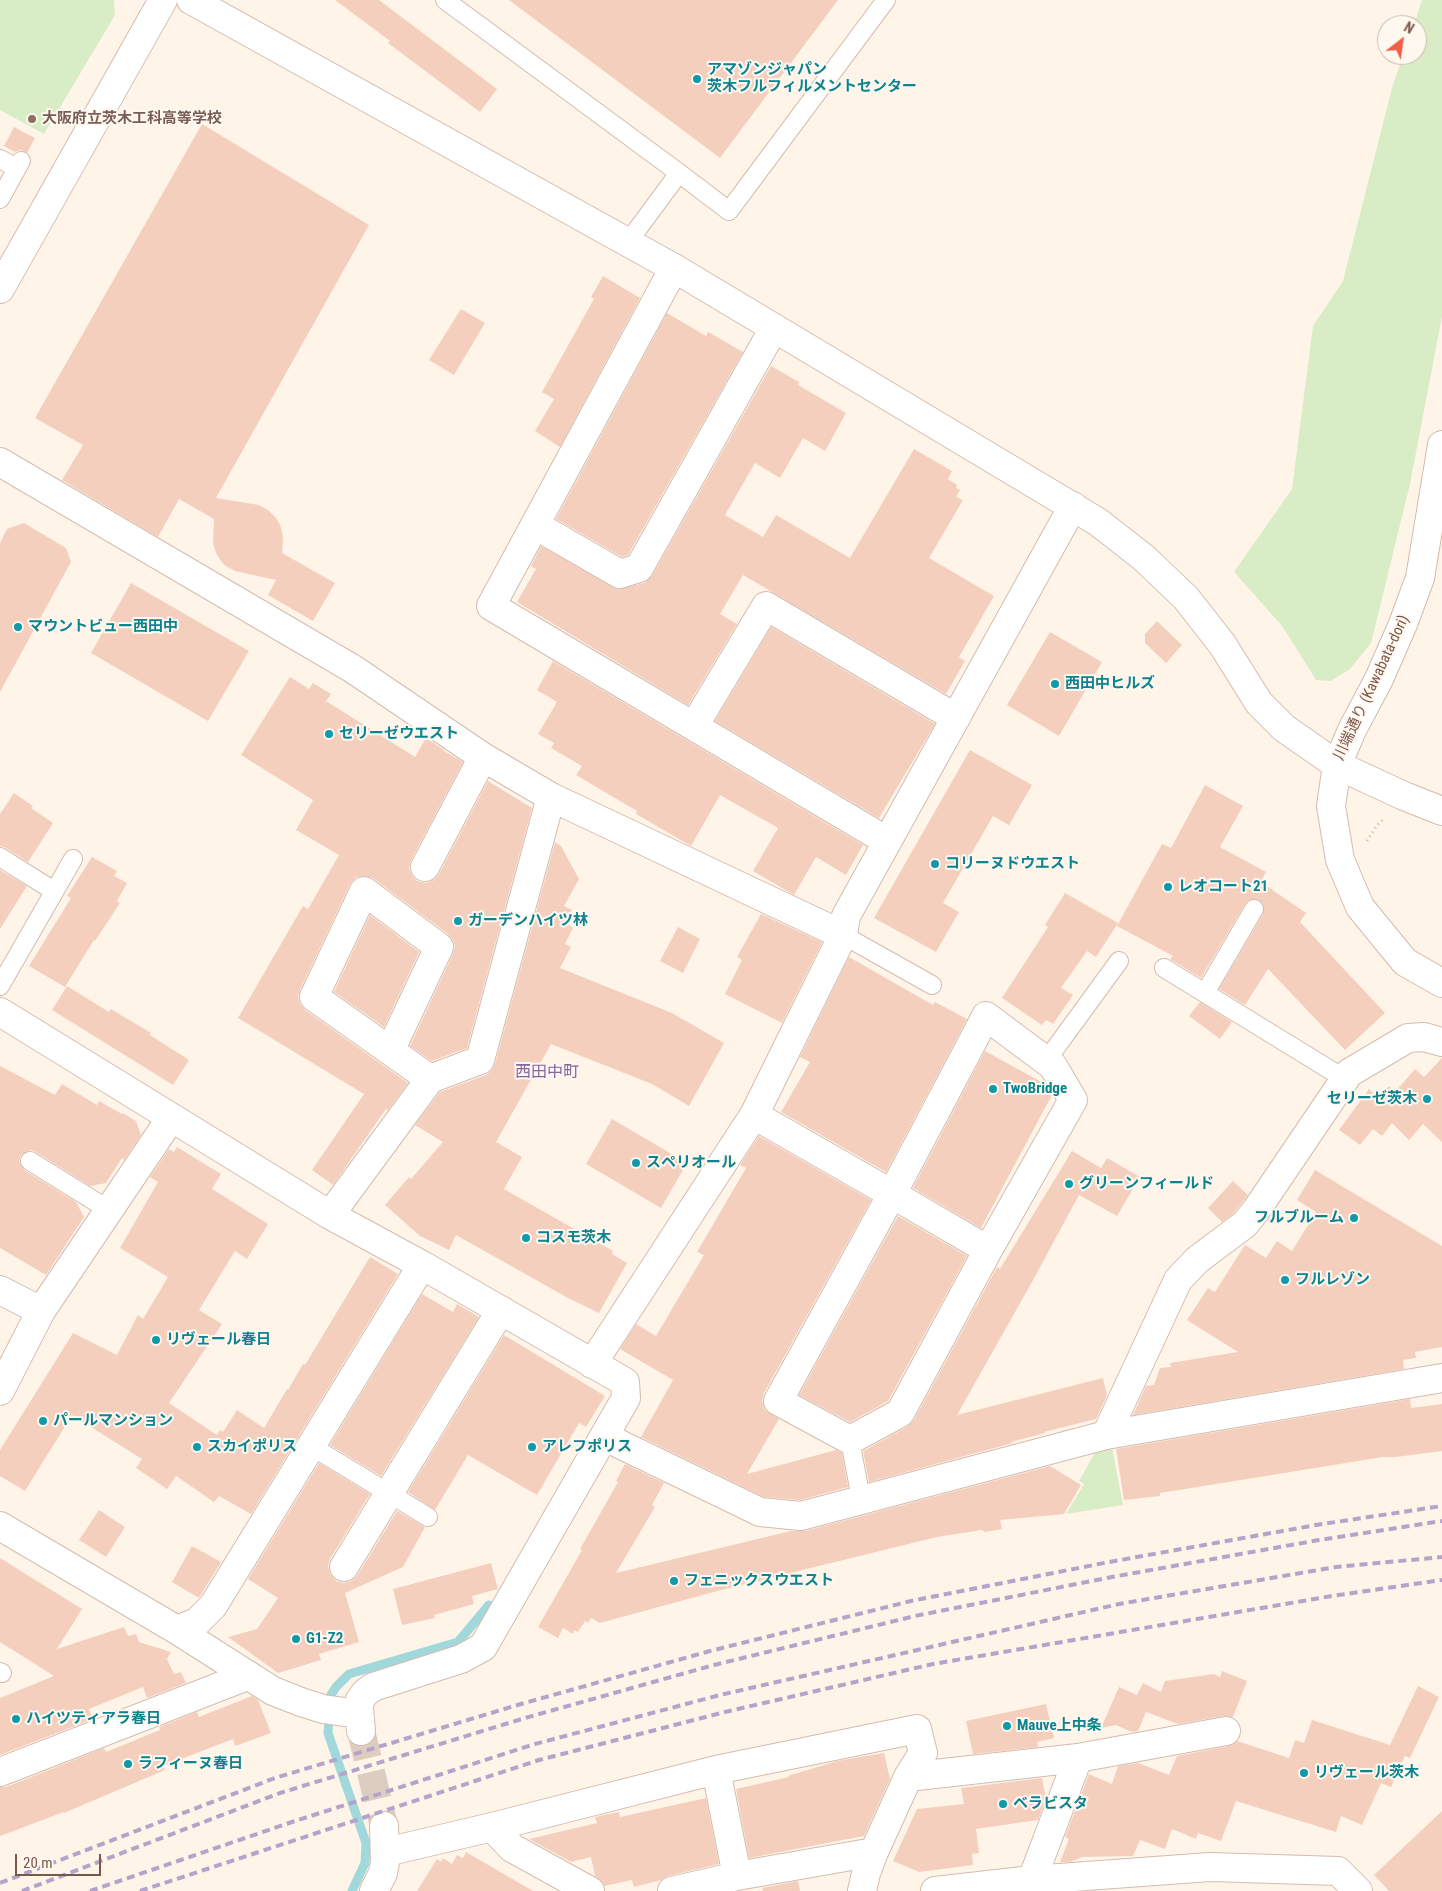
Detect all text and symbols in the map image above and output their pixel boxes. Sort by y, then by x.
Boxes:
north arrow [1377,15,1427,65]
text: N [1401,19,1417,37]
place label: アマゾンジャパン 茨木フルフィルメントセンター [707,61,917,96]
marker: アマゾンジャパン 茨木フルフィルメントセンター [691,73,703,85]
place label: 大阪府立茨木工科高等学校 [42,110,222,128]
marker: 大阪府立茨木工科高等学校 [26,113,38,125]
street label: 川端通り (Kawabata-dori) [1330,613,1414,763]
place label: マウントビュー西田中 [28,618,178,636]
marker: マウントビュー西田中 [12,621,24,633]
place label: 西田中ヒルズ [1065,675,1155,693]
marker: 西田中ヒルズ [1049,678,1061,690]
place label: セリーゼウエスト [339,725,459,743]
marker: セリーゼウエスト [323,728,335,740]
place label: コリーヌドウエスト [945,855,1080,873]
marker: コリーヌドウエスト [929,858,941,870]
place label: レオコート21 [1178,878,1268,896]
marker: レオコート21 [1162,881,1174,893]
place label: ガーデンハイツ林 [468,912,588,930]
marker: ガーデンハイツ林 [452,915,464,927]
district label: 西田中町 [515,1063,579,1083]
place label: TwoBridge [1003,1080,1067,1098]
marker: TwoBridge [987,1083,999,1095]
place label: セリーゼ茨木 [1327,1090,1417,1108]
marker: セリーゼ茨木 [1421,1093,1433,1105]
place label: スペリオール [646,1154,736,1172]
marker: スペリオール [630,1157,642,1169]
place label: グリーンフィールド [1079,1175,1214,1193]
marker: グリーンフィールド [1063,1178,1075,1190]
place label: フルブルーム [1254,1209,1344,1227]
marker: フルブルーム [1348,1212,1360,1224]
place label: コスモ茨木 [536,1229,611,1247]
marker: コスモ茨木 [520,1232,532,1244]
place label: フルレゾン [1295,1271,1370,1289]
marker: フルレゾン [1279,1274,1291,1286]
place label: リヴェール春日 [166,1331,271,1349]
marker: リヴェール春日 [150,1334,162,1346]
place label: パールマンション [53,1412,173,1430]
marker: パールマンション [37,1415,49,1427]
place label: スカイポリス [207,1438,297,1456]
place label: アレフポリス [542,1438,632,1456]
marker: スカイポリス [191,1441,203,1453]
marker: アレフポリス [526,1441,538,1453]
place label: フェニックスウエスト [684,1572,834,1590]
marker: フェニックスウエスト [668,1575,680,1587]
place label: G1-Z2 [306,1630,343,1648]
marker: G1-Z2 [290,1633,302,1645]
place label: ハイツティアラ春日 [26,1710,161,1728]
marker: ハイツティアラ春日 [10,1713,22,1725]
place label: Mauve上中条 [1017,1717,1102,1735]
marker: Mauve上中条 [1001,1720,1013,1732]
place label: ラフィーヌ春日 [138,1755,243,1773]
marker: ラフィーヌ春日 [122,1758,134,1770]
place label: リヴェール茨木 [1314,1764,1419,1782]
marker: リヴェール茨木 [1298,1767,1310,1779]
place label: ベラビスタ [1013,1795,1088,1813]
marker: ベラビスタ [997,1798,1009,1810]
scale bar [18,1844,104,1876]
text: 20 m [23,1854,53,1872]

